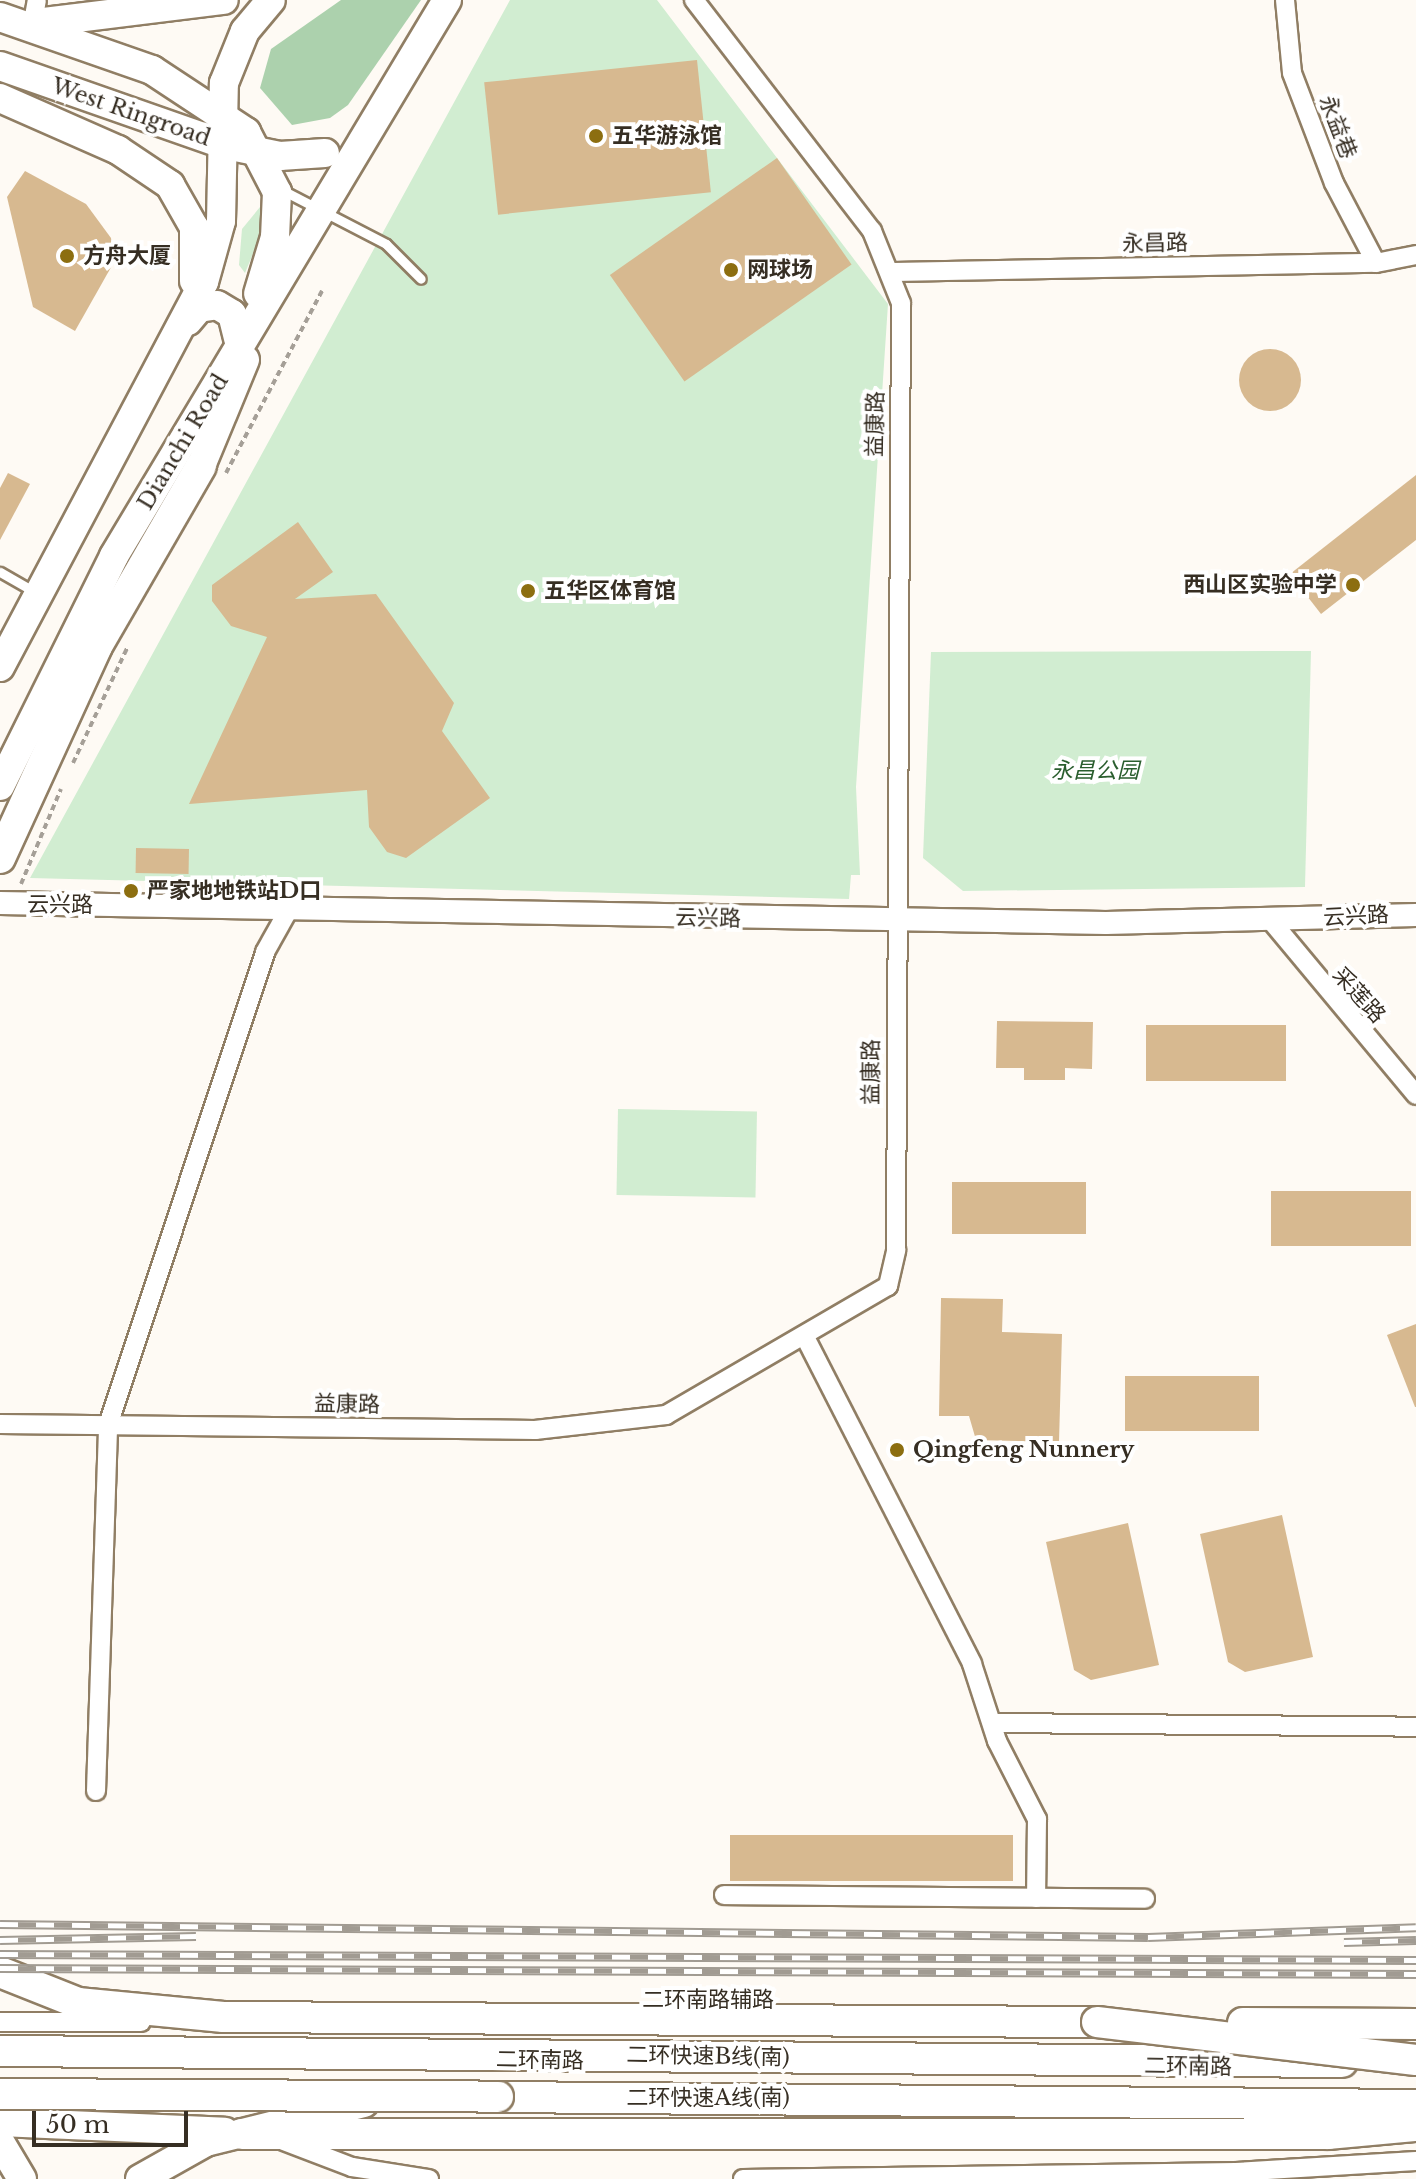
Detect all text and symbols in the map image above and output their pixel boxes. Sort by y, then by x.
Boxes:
street label: West Ringroad [48,72,214,152]
street label: 永益巷 [1314,91,1362,163]
place label: 五华游泳馆 [612,123,722,149]
marker: 五华游泳馆 [587,127,605,145]
street label: 永昌路 [1122,229,1188,257]
place label: 方舟大厦 [83,243,171,269]
marker: 方舟大厦 [58,247,76,265]
place label: 网球场 [747,257,813,283]
marker: 网球场 [722,261,740,279]
street label: Dianchi Road [132,369,234,515]
street label: 益康路 [861,391,889,457]
place label: 西山区实验中学 [1183,572,1337,598]
marker: 西山区实验中学 [1344,576,1362,594]
place label: 五华区体育馆 [544,578,676,604]
marker: 五华区体育馆 [519,582,537,600]
park label: 永昌公园 [1051,758,1139,784]
place label: 严家地地铁站D口 [147,878,321,904]
marker: 严家地地铁站D口 [122,882,140,900]
street label: 云兴路 [27,892,93,918]
street label: 云兴路 [1322,901,1390,931]
street label: 云兴路 [675,904,741,932]
street label: 采莲路 [1327,962,1391,1028]
street label: 益康路 [858,1039,884,1105]
street label: 益康路 [314,1390,380,1418]
place label: Qingfeng Nunnery [913,1437,1135,1463]
marker: Qingfeng Nunnery [888,1441,906,1459]
street label: 二环南路辅路 [642,1987,774,2013]
street label: 二环快速B线(南) [626,2041,790,2071]
street label: 二环南路 [496,2046,584,2074]
street label: 二环南路 [1144,2052,1232,2080]
street label: 二环快速A线(南) [626,2085,790,2111]
scale bar [36,2095,192,2145]
text: 50 m [46,2110,109,2139]

